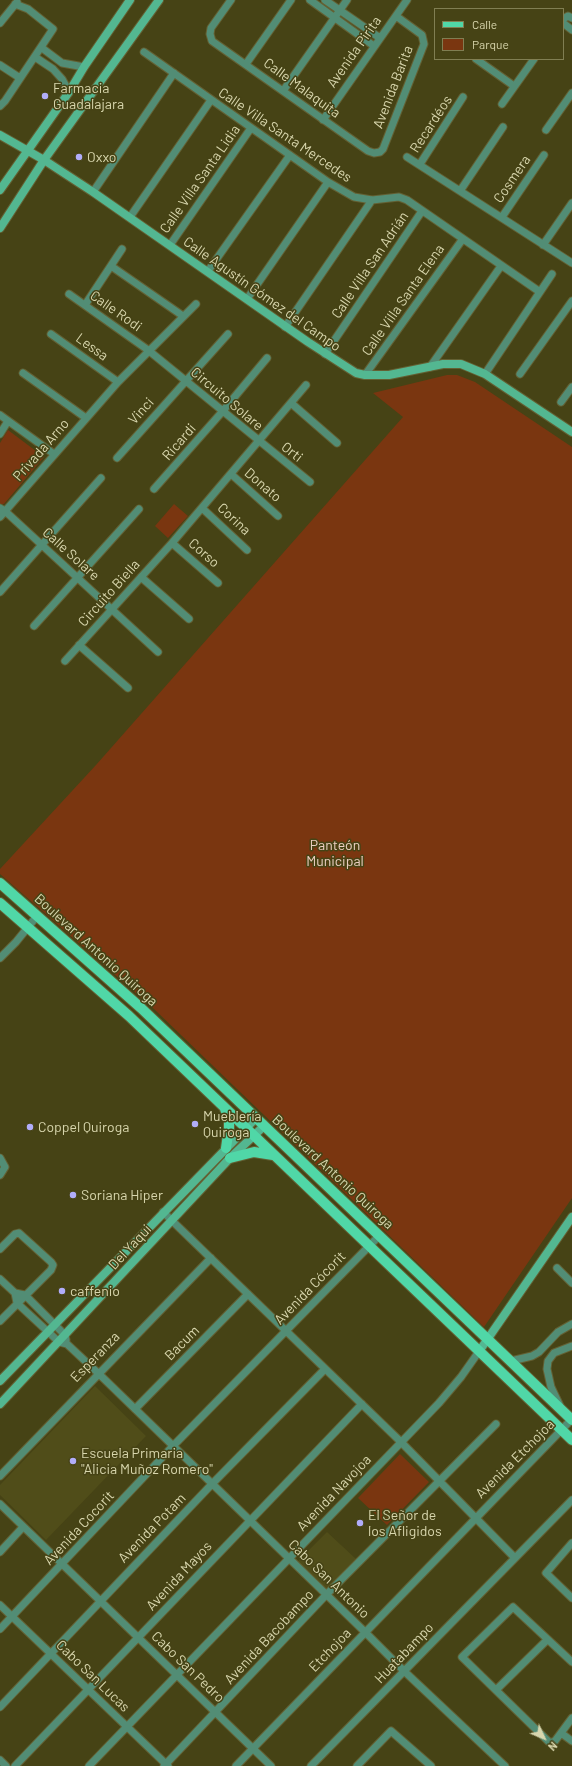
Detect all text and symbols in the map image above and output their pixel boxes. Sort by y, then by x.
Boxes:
legend [434,8,564,60]
street label: Avenida Pirita [323,13,385,91]
text: Calle [472,17,497,31]
text: Parque [472,37,509,51]
street label: Avenida Barita [369,43,417,131]
street label: Calle Malaquita [260,55,344,121]
place label: Farmacia Guadalajara [53,80,124,112]
street label: Calle Villa Santa Mercedes [215,84,355,186]
marker: Farmacia Guadalajara [40,91,50,101]
street label: Recardéos [406,92,456,156]
street label: Calle Villa Santa Lidia [156,122,244,236]
place label: Oxxo [87,149,116,165]
marker: Oxxo [74,152,84,162]
street label: Cosmera [490,152,534,206]
street label: Calle Villa San Adrián [328,208,412,322]
street label: Calle Agustín Gómez del Campo [180,233,344,355]
street label: Calle Villa Santa Elena [358,241,448,359]
street label: Calle Rodi [87,287,145,335]
street label: Lessa [73,330,111,364]
street label: Circuito Solare [187,364,267,434]
street label: Vinci [125,394,157,428]
street label: Privada Arno [9,415,73,485]
street label: Ricardi [159,420,199,464]
street label: Orti [278,438,306,466]
street label: Donato [241,464,285,506]
street label: Corina [214,499,254,539]
street label: Calle Solare [39,524,103,584]
street label: Corso [185,535,223,571]
street label: Circuito Biella [75,556,143,630]
park label: Panteón Municipal [306,837,364,870]
street label: Boulevard Antonio Quiroga [31,890,161,1010]
place label: Mueblería Quiroga [203,1108,262,1140]
street label: Boulevard Antonio Quiroga [269,1111,397,1233]
place label: Coppel Quiroga [38,1119,129,1135]
marker: Mueblería Quiroga [190,1119,200,1129]
marker: Coppel Quiroga [25,1122,35,1132]
place label: Soriana Hiper [81,1187,163,1203]
marker: Soriana Hiper [68,1190,78,1200]
street label: Del Yaqui [105,1221,155,1273]
street label: Avenida Cócorit [271,1248,349,1328]
place label: caffenio [70,1283,120,1299]
marker: caffenio [57,1286,67,1296]
street label: Bacum [161,1322,203,1364]
street label: Esperanza [67,1328,123,1386]
street label: Avenida Etchojoa [472,1416,558,1502]
place label: Escuela Primaria "Alicia Muñoz Romero" [81,1445,213,1478]
street label: Avenida Navojoa [293,1451,375,1535]
marker: Escuela Primaria "Alicia Muñoz Romero" [68,1456,78,1466]
street label: Avenida Cocorit [40,1487,118,1569]
street label: Avenida Potam [115,1490,189,1566]
place label: El Señor de los Afligidos [368,1507,442,1540]
marker: El Señor de los Afligidos [355,1518,365,1528]
street label: Cabo San Antonio [285,1536,373,1622]
street label: Avenida Mayos [143,1538,215,1614]
street label: Avenida Bacobampo [221,1586,317,1688]
street label: Huatabampo [371,1619,437,1687]
street label: Etchojoa [305,1625,355,1675]
street label: Cabo San Pedro [148,1628,228,1706]
street label: Cabo San Lucas [53,1637,133,1715]
north arrow [524,1718,564,1758]
text: N [546,1740,560,1754]

